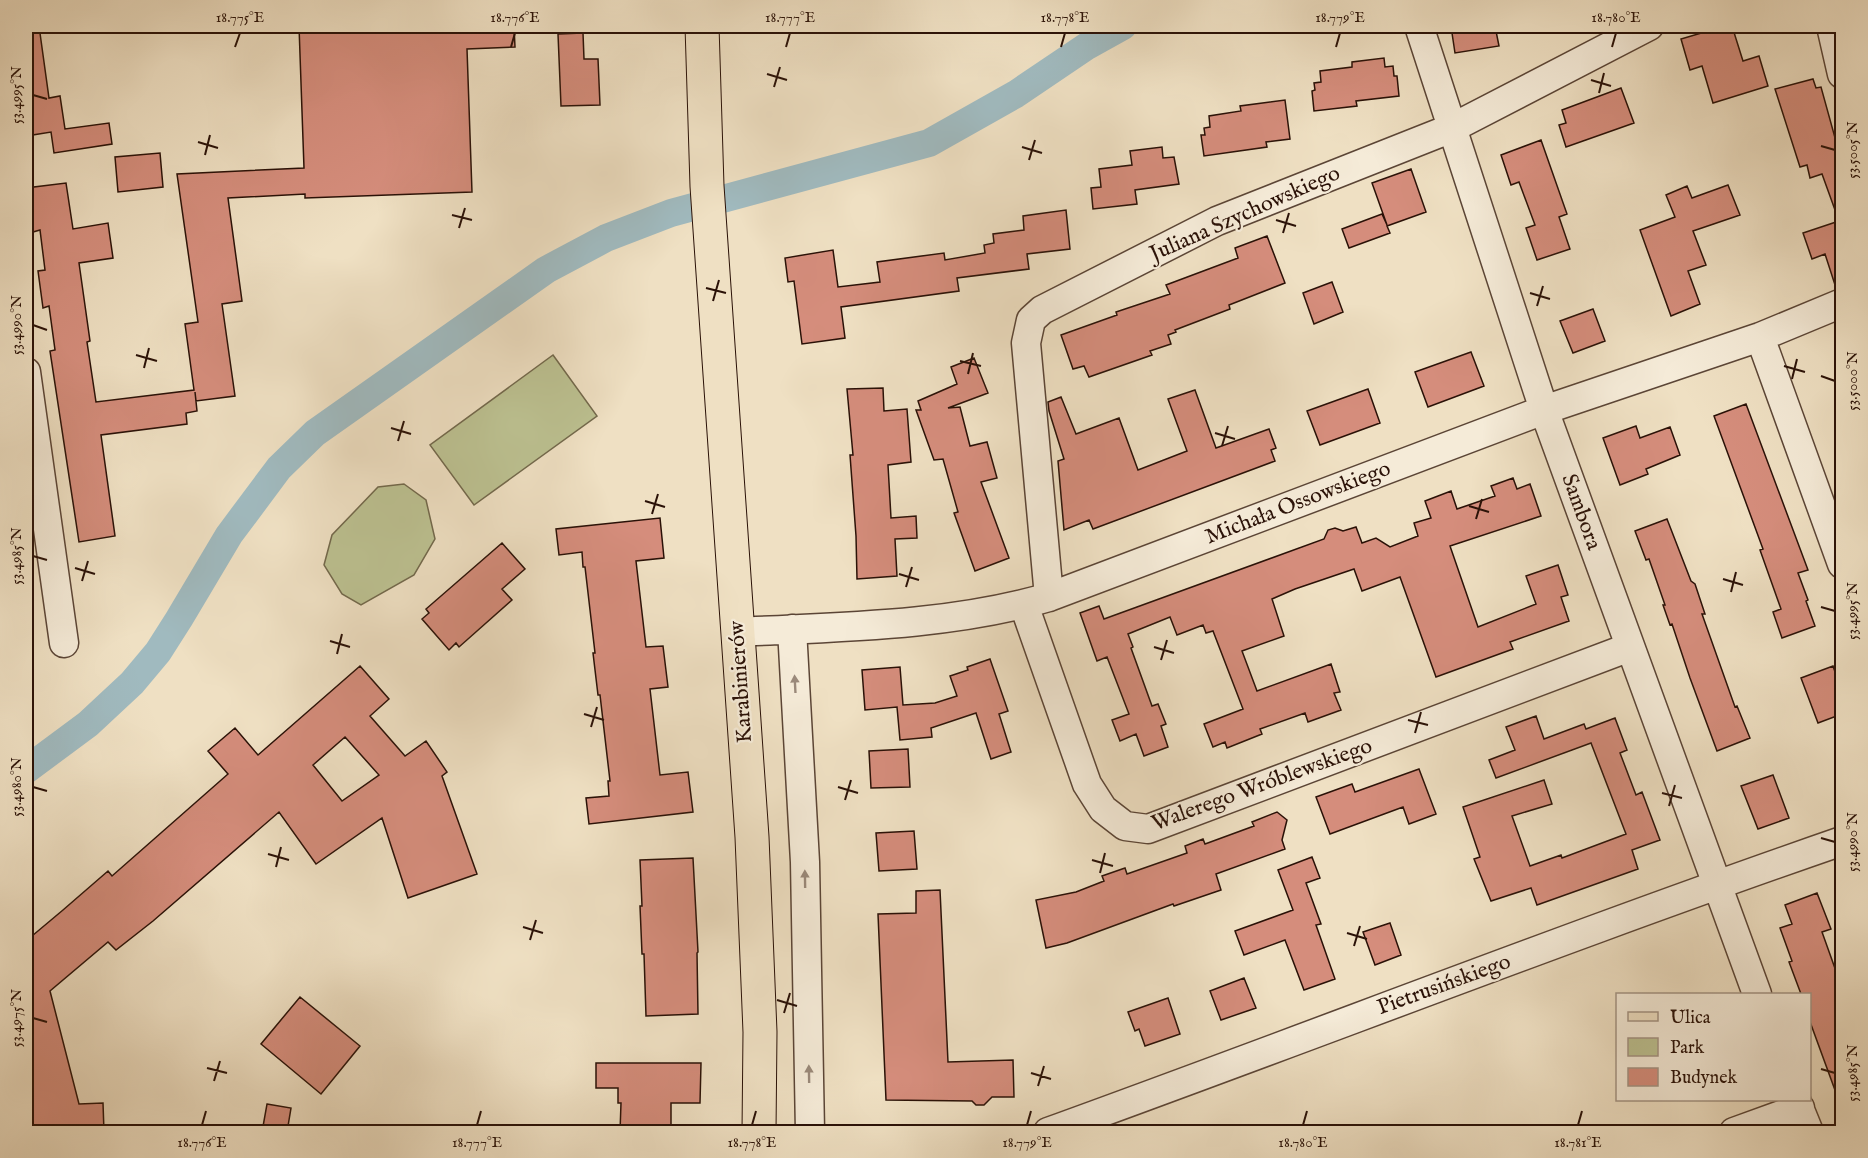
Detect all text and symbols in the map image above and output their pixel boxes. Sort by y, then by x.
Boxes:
text: 18.775°E [216,8,264,27]
text: 18.776°E [490,8,540,27]
text: 18.777°E [765,8,815,27]
text: 18.778°E [1041,8,1089,27]
text: 18.779°E [1315,8,1365,27]
text: 18.780°E [1591,8,1641,27]
text: 53.4995°N [7,66,26,124]
text: 53.5005°N [1843,121,1862,179]
street label: Juliana Szychowskiego [1143,159,1345,270]
text: 53.4990°N [7,295,26,355]
text: 53.5000°N [1843,351,1862,411]
street label: Michała Ossowskiego [1201,455,1395,551]
street label: Sambora [1554,470,1608,554]
text: 53.4985°N [7,527,26,585]
text: 53.4995°N [1843,582,1862,640]
street label: Karabinierów [723,619,759,744]
one-way arrow [791,675,800,694]
street label: Walerego Wróblewskiego [1148,732,1376,838]
text: 53.4980°N [7,757,26,817]
text: 53.4990°N [1843,812,1862,872]
one-way arrow [800,870,810,889]
street label: Pietrusińskiego [1373,948,1515,1022]
text: 53.4975°N [7,989,26,1047]
legend [1616,993,1811,1101]
text: Ulica [1670,1007,1711,1030]
text: Park [1670,1037,1705,1060]
text: 53.4985°N [1843,1044,1862,1102]
one-way arrow [804,1065,814,1084]
text: Budynek [1670,1067,1737,1090]
text: 18.776°E [177,1133,227,1152]
text: 18.777°E [452,1133,502,1152]
text: 18.778°E [728,1133,776,1152]
text: 18.779°E [1002,1133,1052,1152]
text: 18.780°E [1278,1133,1328,1152]
text: 18.781°E [1554,1133,1602,1152]

